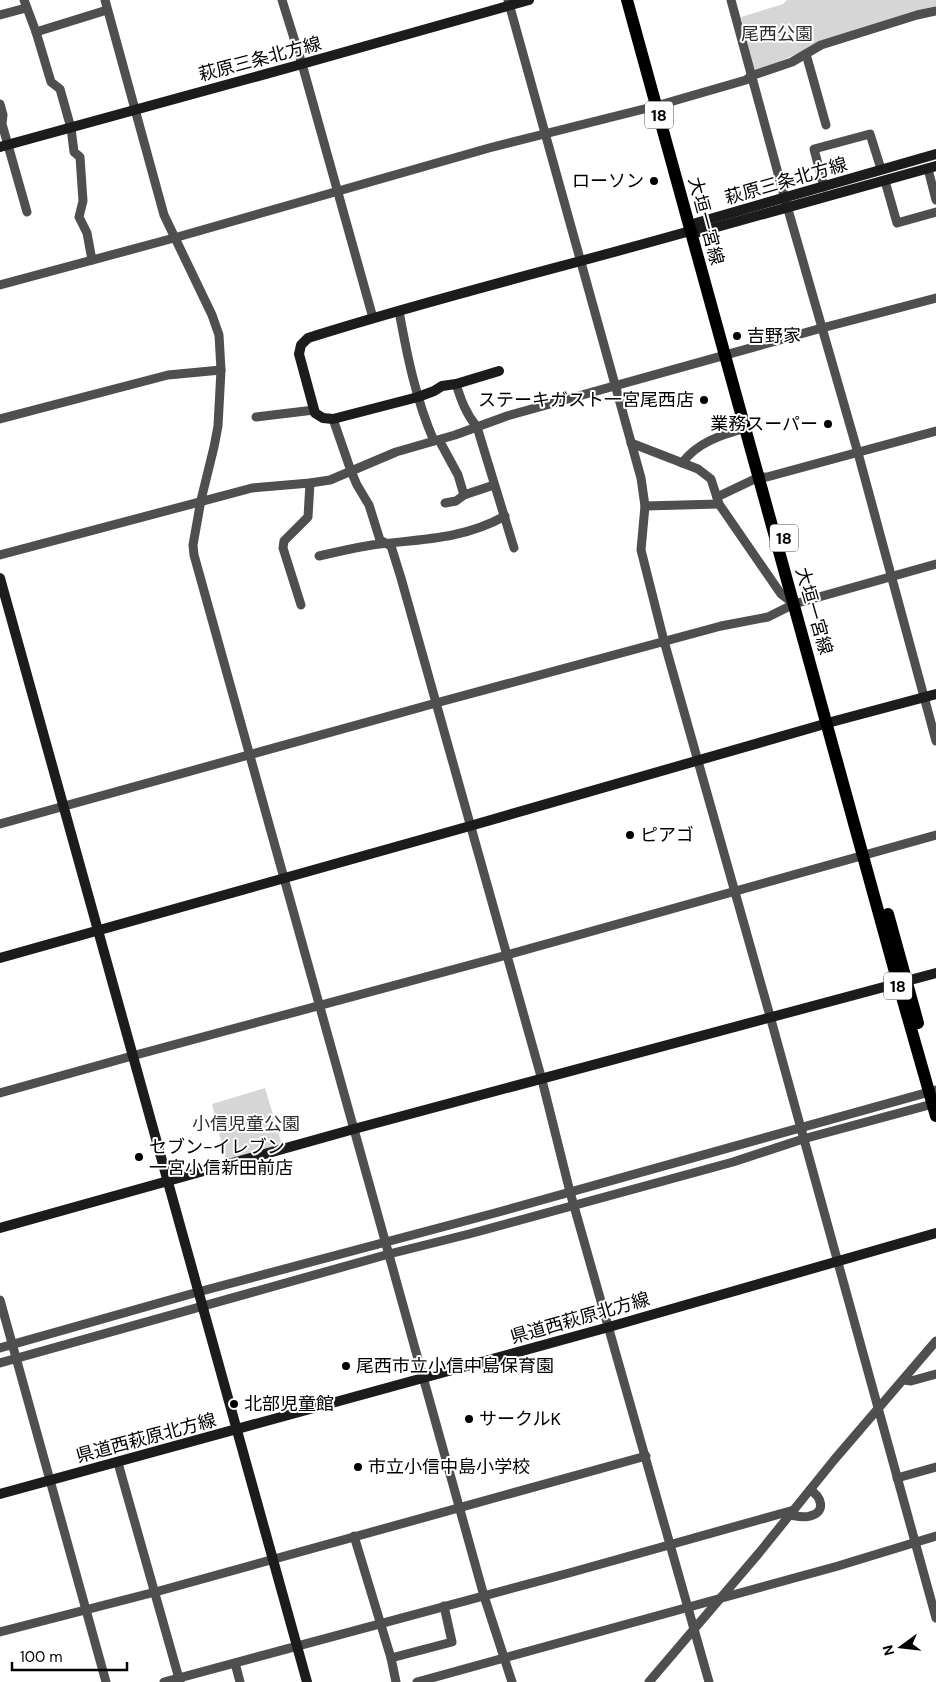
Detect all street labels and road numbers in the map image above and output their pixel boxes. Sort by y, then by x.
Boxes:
street label: 萩原三条北方線 [196,31,324,87]
road number: 18 [645,102,673,128]
street label: 萩原三条北方線 [722,152,850,210]
street label: 大垣一宮線 [683,174,729,268]
road number: 18 [770,524,798,552]
street label: 大垣一宮線 [790,564,838,658]
road number: 18 [884,972,912,999]
street label: 県道西萩原北方線 [507,1287,653,1349]
street label: 県道西萩原北方線 [73,1408,219,1468]

